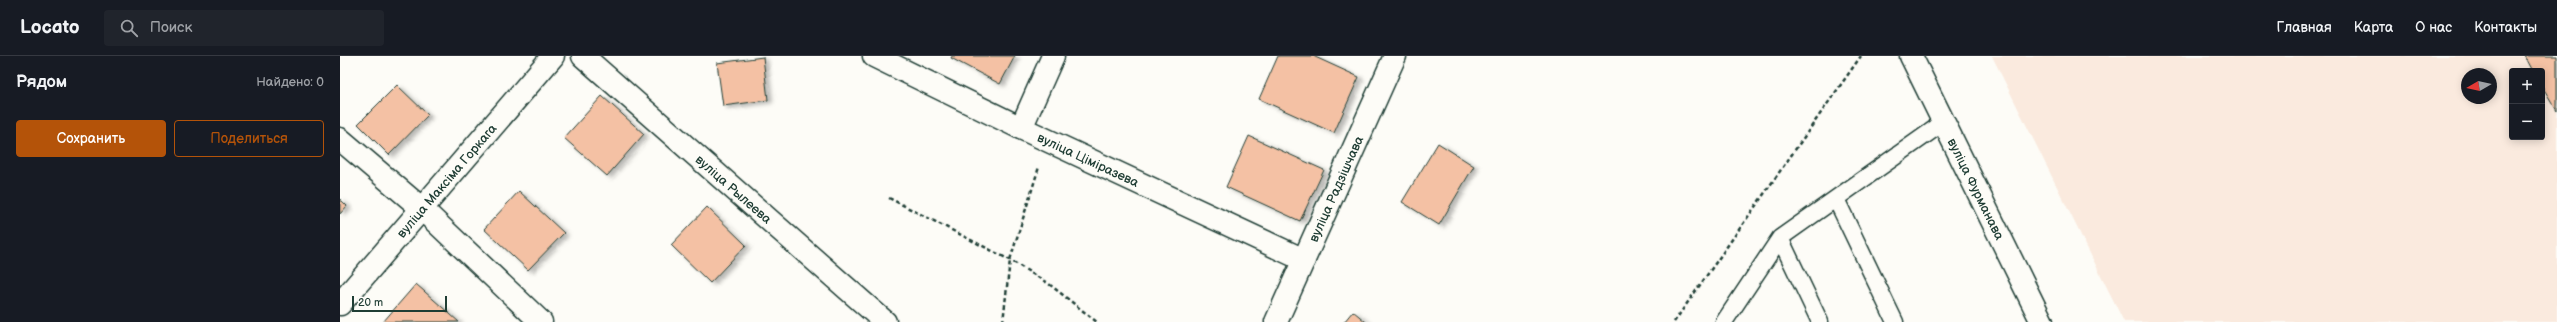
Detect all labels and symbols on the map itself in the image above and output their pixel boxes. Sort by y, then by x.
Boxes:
north arrow [2461,68,2497,104]
street label: вуліца Максіма Горкага [394,121,501,241]
street label: вуліца Ціміразева [1035,130,1142,191]
street label: вуліца Радзішчава [1306,133,1367,245]
street label: вуліца Фурманава [1944,136,2007,243]
street label: вуліца Рылеева [692,152,775,228]
scale bar [352,294,447,313]

